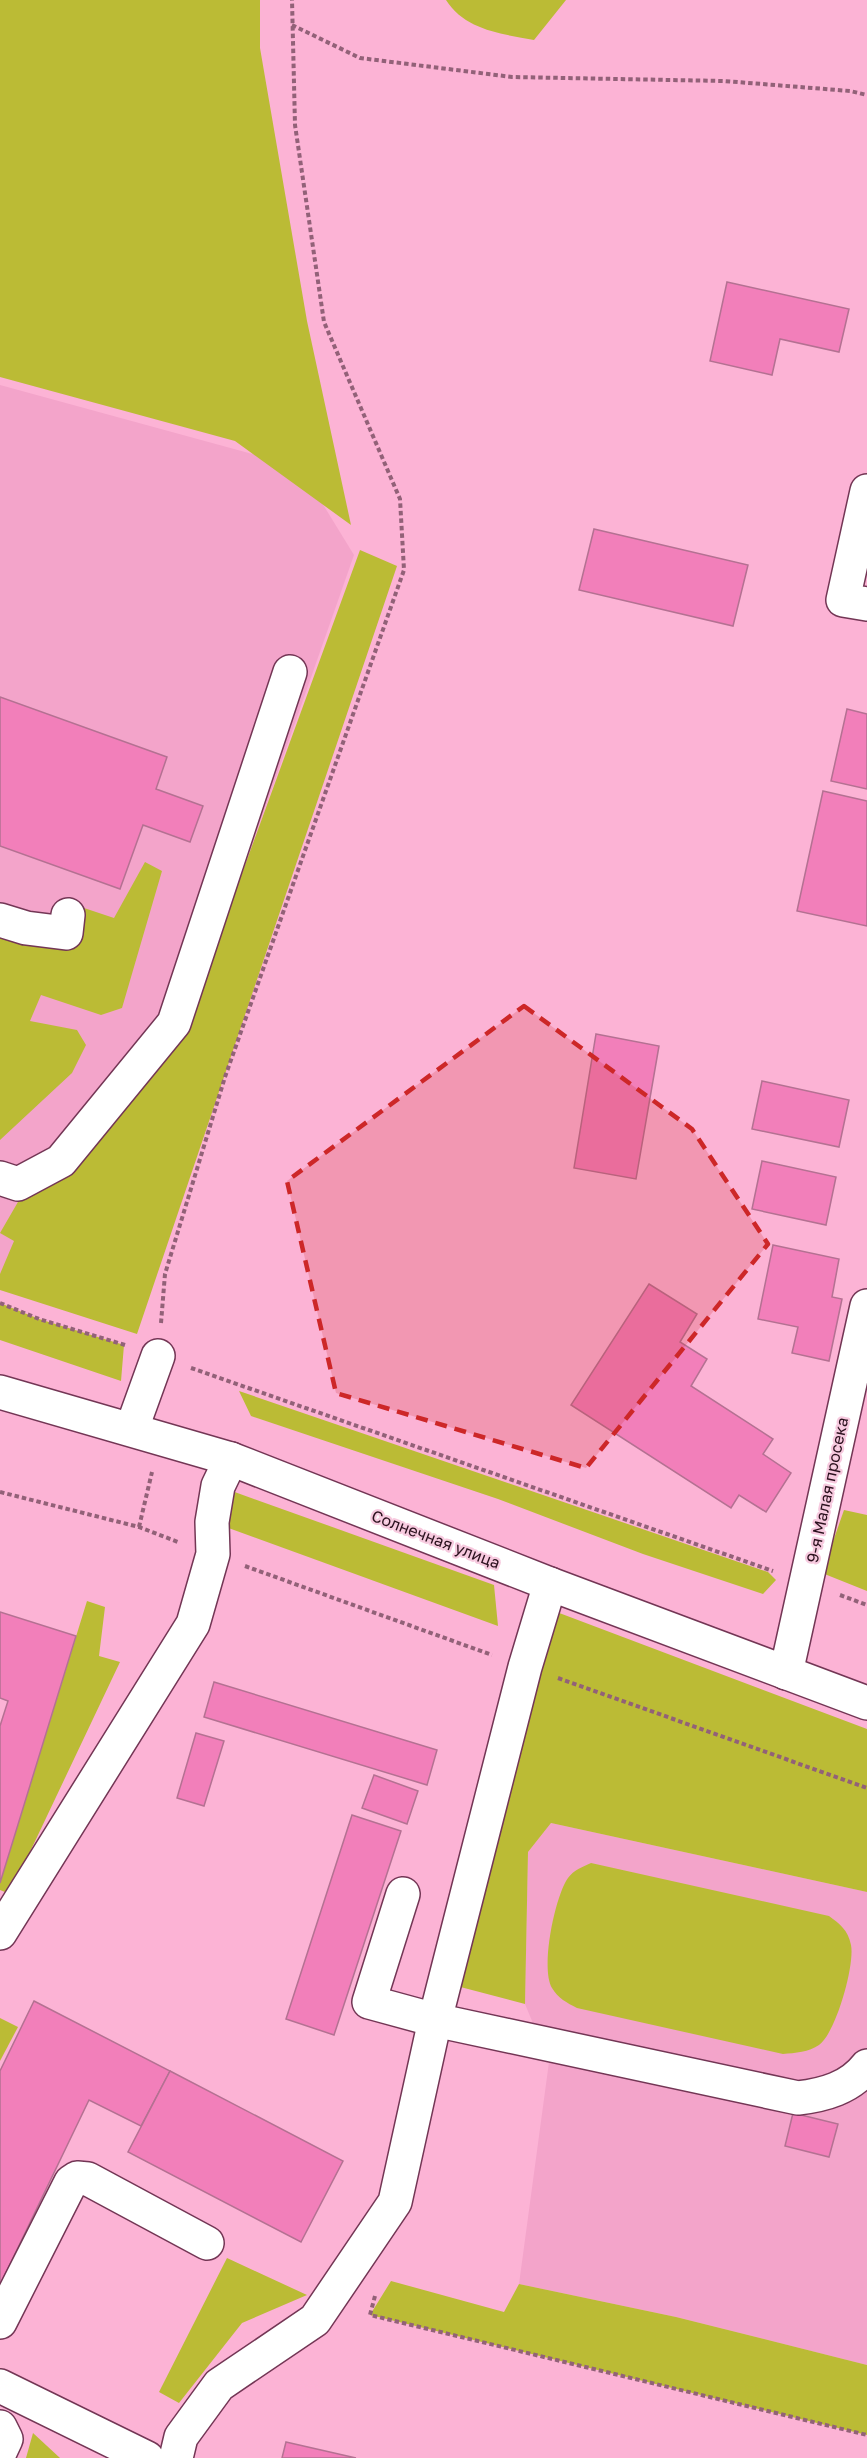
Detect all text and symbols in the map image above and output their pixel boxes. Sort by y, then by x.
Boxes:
street label: 9-я Малая просека [802,1415,852,1565]
street label: Солнечная улица [369,1505,503,1573]

